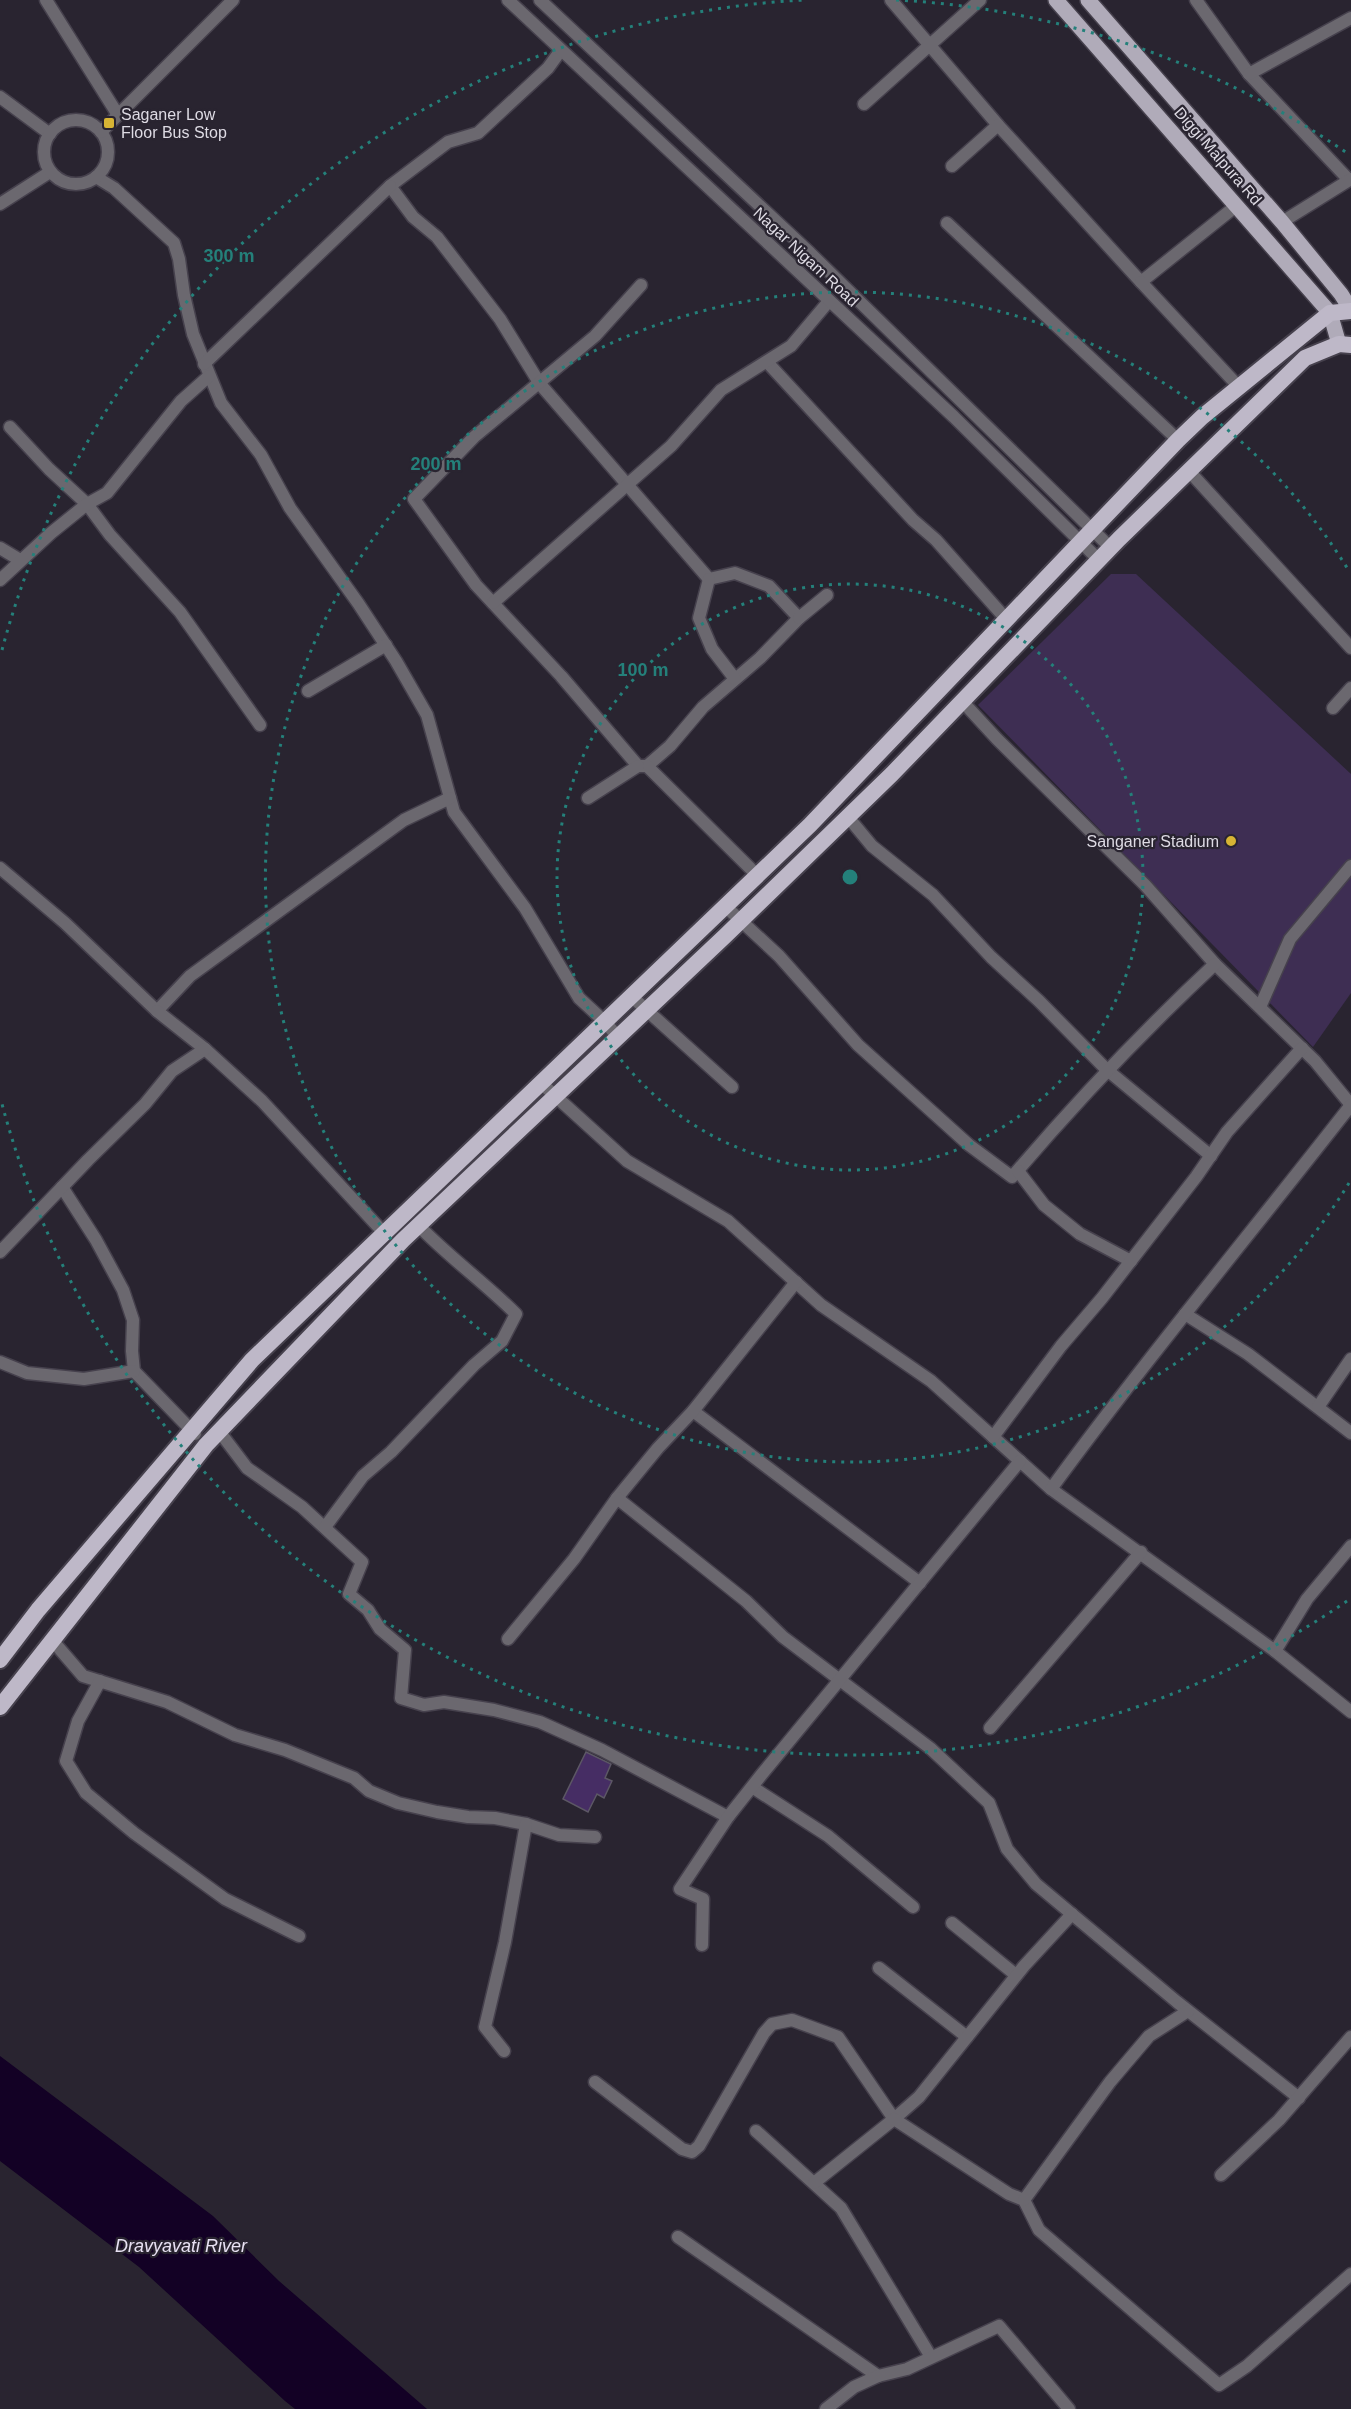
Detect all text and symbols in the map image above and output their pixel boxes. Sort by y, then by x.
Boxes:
street label: Diggi Malpura Rd [1171,104,1265,208]
place label: Saganer Low Floor Bus Stop [121,106,227,141]
marker: Saganer Low Floor Bus Stop [102,116,116,130]
street label: Nagar Nigam Road [750,204,862,310]
text: 300 m [203,246,255,266]
text: 200 m [410,454,462,474]
text: 100 m [617,660,669,680]
place label: Sanganer Stadium [1086,833,1219,850]
marker: Sanganer Stadium [1224,834,1238,848]
centre of rings [840,867,860,887]
water label: Dravyavati River [115,2236,248,2256]

